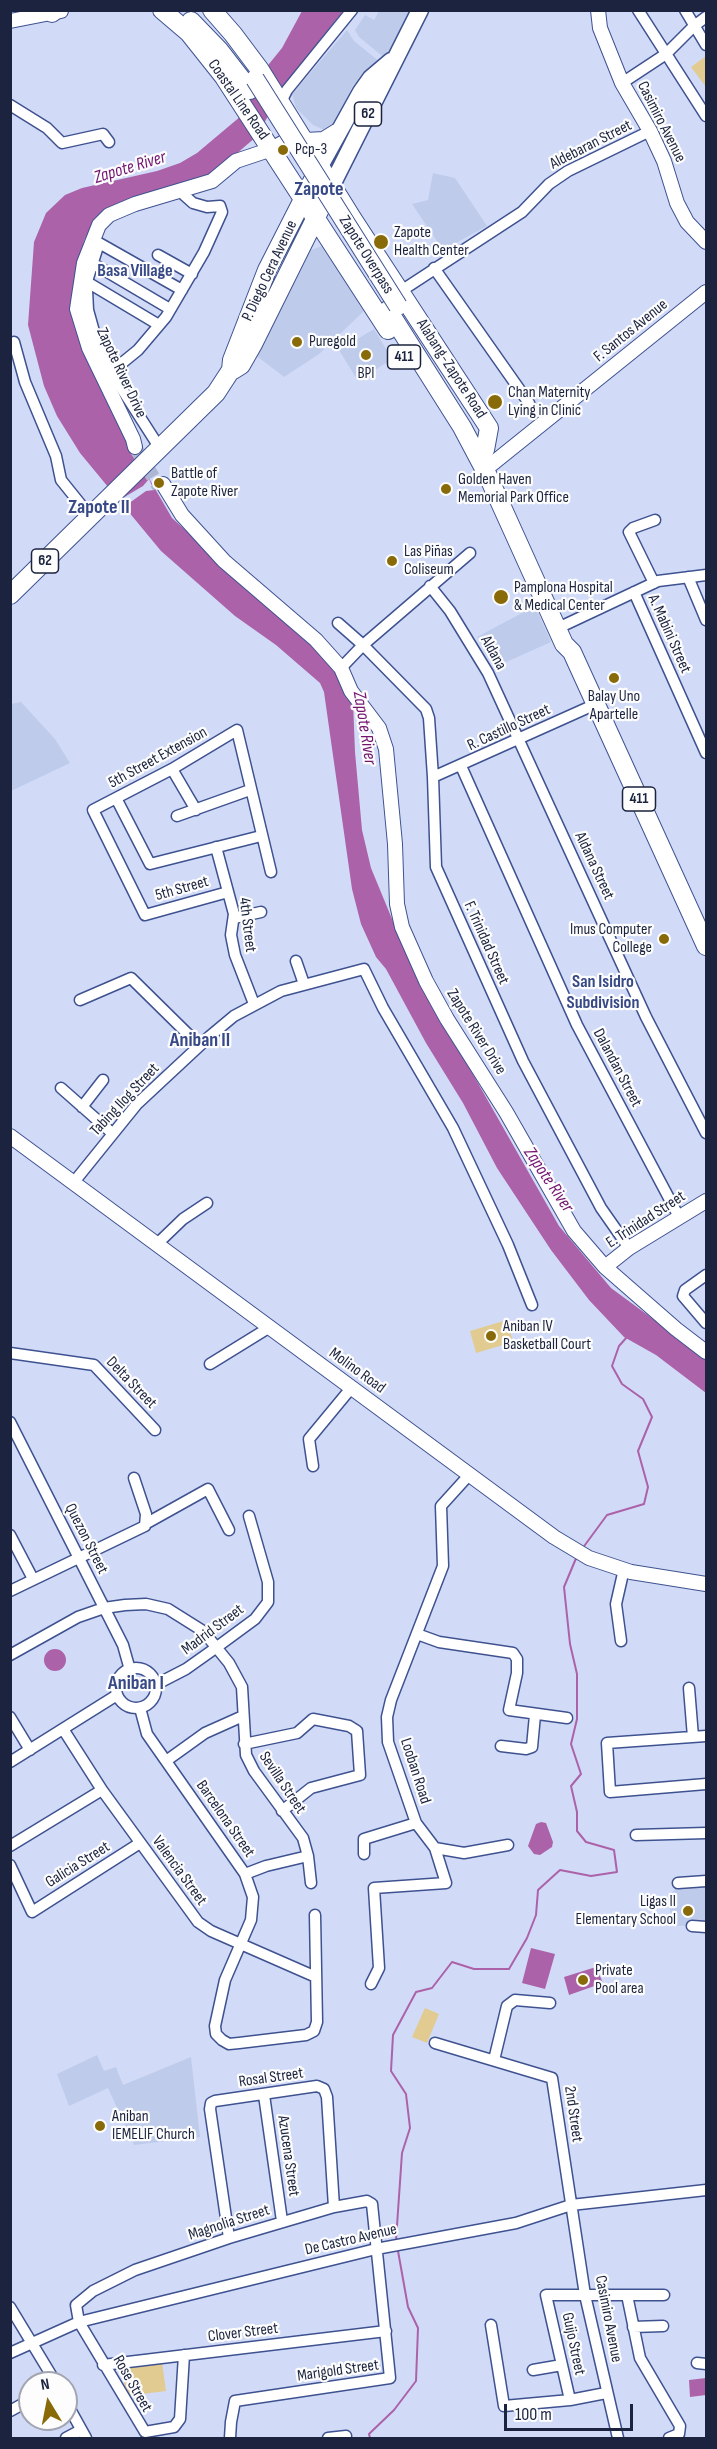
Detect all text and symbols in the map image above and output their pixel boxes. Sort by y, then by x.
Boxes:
street label: Coastal Line Road [203,56,273,144]
street label: Casimiro Avenue [632,78,690,166]
road number: 62 [354,102,382,126]
street label: Aldebaran Street [547,116,635,174]
place label: Pcp-3 [295,140,327,160]
marker: Pcp-3 [276,143,290,157]
water label: Zapote River [91,147,169,189]
district label: Zapote [294,178,344,202]
street label: Zapote Overpass [334,212,398,298]
street label: P. Diego Cera Avenue [238,218,302,324]
place label: Zapote Health Center [394,223,469,261]
marker: Zapote Health Center [372,233,390,251]
district label: Basa Village [97,260,173,282]
street label: F. Santos Avenue [590,295,672,367]
street label: Alabang-Zapote Road [412,316,490,422]
street label: Zapote River Drive [92,325,150,421]
place label: Puregold [309,332,356,352]
marker: Puregold [290,335,304,349]
road number: 411 [388,345,420,369]
marker: BPI [359,348,373,362]
place label: BPI [357,364,375,384]
place label: Chan Maternity Lying in Clinic [508,383,591,421]
marker: Chan Maternity Lying in Clinic [486,393,504,411]
place label: Battle of Zapote River [171,464,238,502]
place label: Golden Haven Memorial Park Office [458,470,569,508]
marker: Battle of Zapote River [152,476,166,490]
marker: Golden Haven Memorial Park Office [439,482,453,496]
district label: Zapote II [68,496,130,520]
place label: Las Piñas Coliseum [404,542,454,580]
road number: 62 [32,549,58,573]
marker: Las Piñas Coliseum [385,554,399,568]
place label: Pamplona Hospital & Medical Center [514,578,613,616]
marker: Pamplona Hospital & Medical Center [492,588,510,606]
street label: A. Mabini Street [643,592,695,676]
street label: Aldana [476,633,510,673]
marker: Balay Uno Apartelle [607,671,621,685]
place label: Balay Uno Apartelle [588,687,640,725]
water label: Zapote River [348,690,380,766]
street label: R. Castillo Street [465,700,553,756]
street label: 5th Street Extension [105,723,211,793]
road number: 411 [622,787,656,811]
street label: Aldana Street [570,829,618,903]
street label: 5th Street [153,872,211,906]
street label: 4th Street [234,897,260,953]
street label: F. Trinidad Street [459,898,513,988]
place label: Imus Computer College [570,920,652,958]
marker: Imus Computer College [657,932,671,946]
district label: San Isidro Subdivision [567,971,639,1014]
street label: Zapote River Drive [442,986,510,1078]
street label: Dalandan Street [588,1026,646,1110]
district label: Aniban II [170,1029,230,1053]
street label: Tabing Ilog Street [86,1060,164,1140]
water label: Zapote River [518,1143,578,1217]
street label: E. Trinidad Street [603,1187,689,1253]
place label: Aniban IV Basketball Court [503,1317,591,1355]
marker: Aniban IV Basketball Court [484,1329,498,1343]
street label: Molino Road [325,1344,389,1398]
street label: Delta Street [102,1353,160,1413]
street label: Quezon Street [60,1501,112,1577]
street label: Madrid Street [178,1600,248,1660]
district label: Aniban I [108,1672,164,1696]
street label: Looban Road [395,1736,435,1806]
street label: Sevilla Street [254,1748,310,1818]
street label: Barcelona Street [192,1777,258,1861]
street label: Valencia Street [147,1833,211,1909]
street label: Galicia Street [42,1838,114,1892]
place label: Ligas II Elementary School [576,1892,676,1930]
marker: Ligas II Elementary School [681,1904,695,1918]
place label: Private Pool area [595,1961,644,1999]
marker: Private Pool area [576,1973,590,1987]
street label: Rosal Street [238,2064,304,2092]
street label: 2nd Street [560,2085,586,2143]
place label: Aniban IEMELIF Church [112,2107,195,2145]
street label: Azucena Street [273,2114,303,2198]
marker: Aniban IEMELIF Church [93,2119,107,2133]
street label: Magnolia Street [186,2201,272,2245]
street label: De Castro Avenue [303,2220,399,2260]
street label: Casimiro Avenue [590,2274,626,2364]
street label: Guijo Street [557,2311,589,2377]
street label: Clover Street [207,2319,279,2347]
street label: Rose Street [108,2352,156,2416]
street label: Marigold Street [296,2356,380,2386]
north arrow [18,2371,78,2431]
text: N [39,2375,51,2395]
scale bar [507,2392,636,2430]
text: 100 m [515,2404,552,2425]

